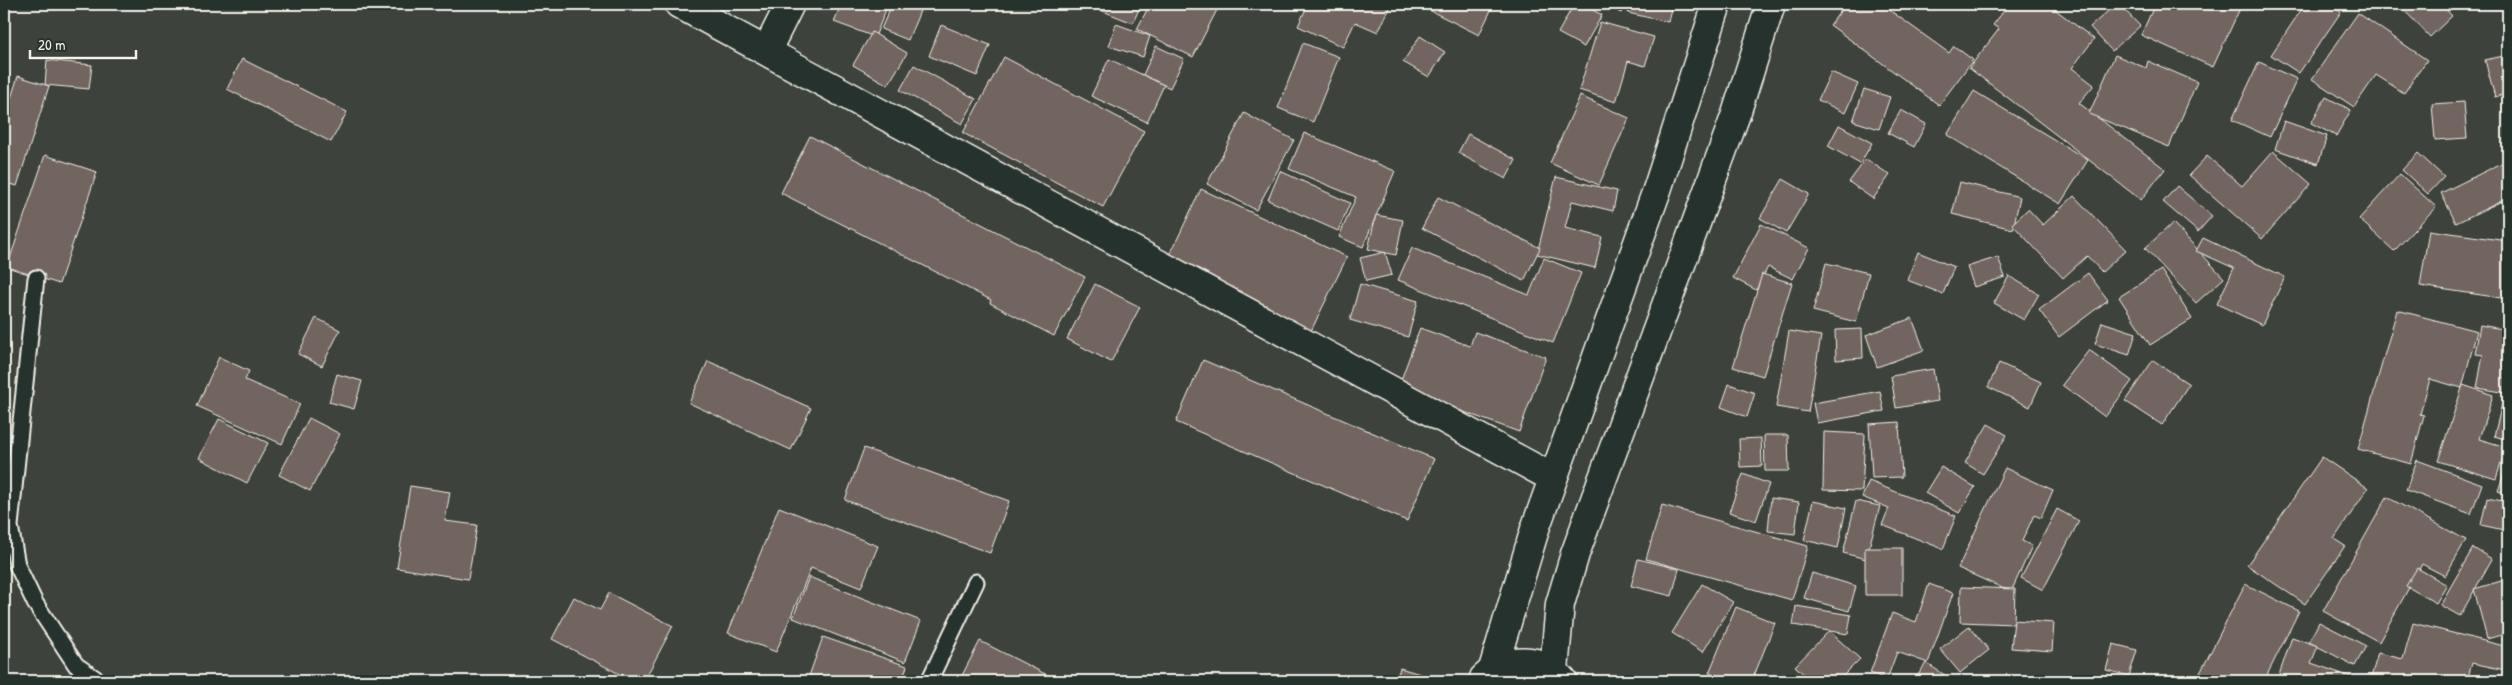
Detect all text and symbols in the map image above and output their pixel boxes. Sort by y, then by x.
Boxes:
scale bar [30,28,136,60]
text: 20 m [38,34,65,55]

